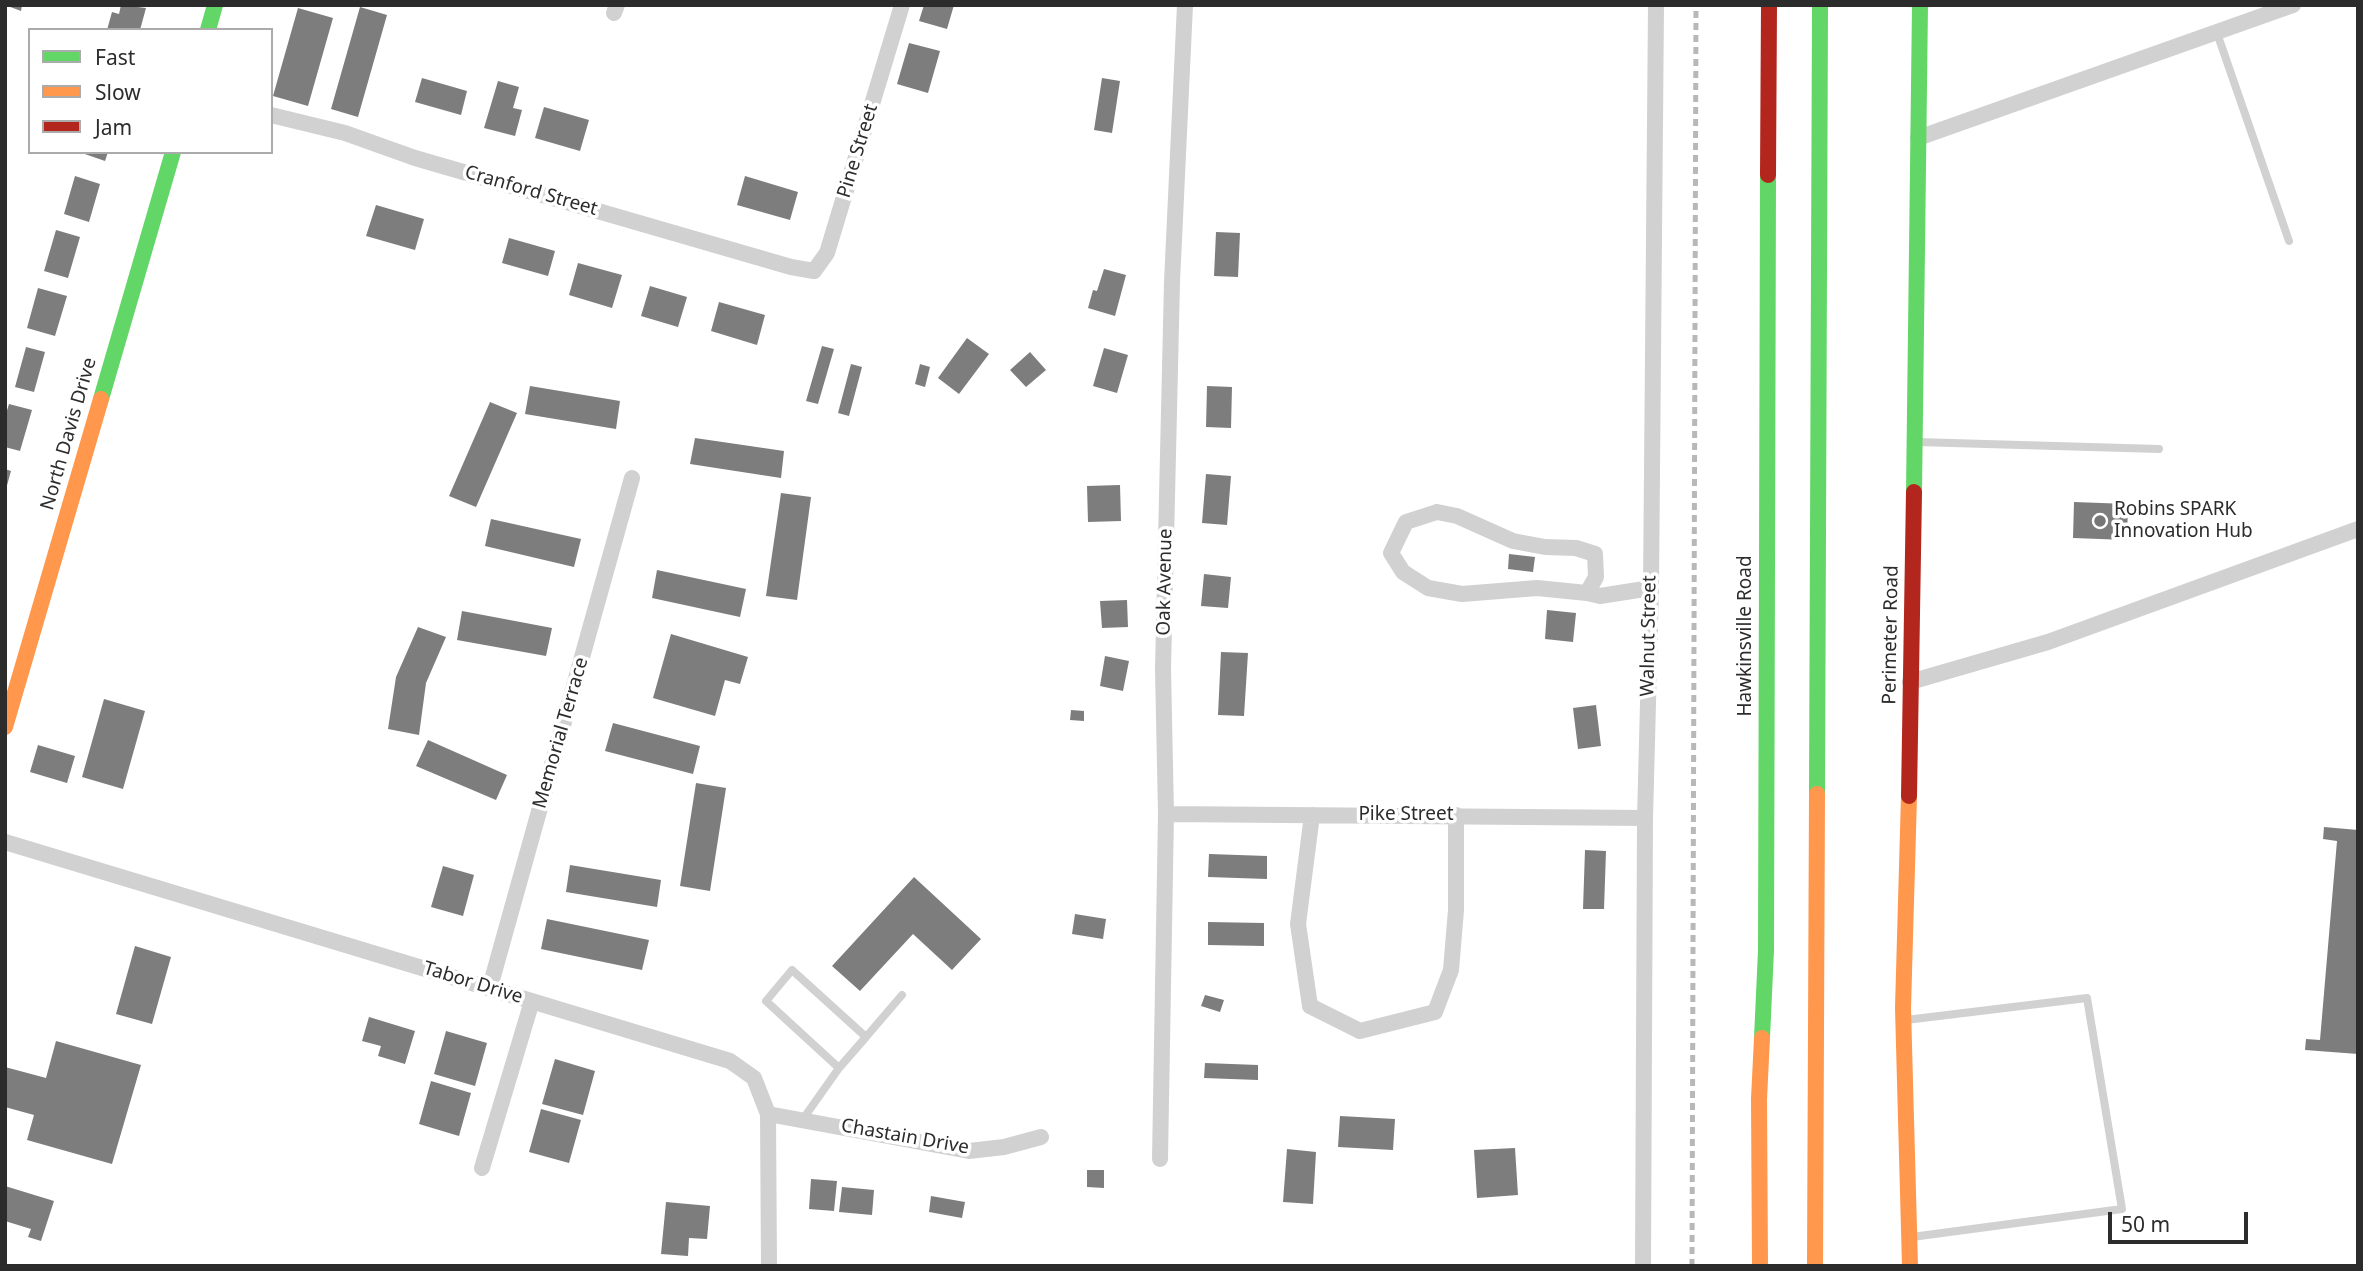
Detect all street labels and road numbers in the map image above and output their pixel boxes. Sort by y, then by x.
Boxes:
street label: Pine Street [833,101,883,201]
street label: Cranford Street [462,161,600,221]
street label: North Davis Drive [36,355,102,513]
street label: Oak Avenue [1153,528,1177,636]
street label: Hawkinsville Road [1735,555,1757,717]
street label: Perimeter Road [1878,565,1904,705]
street label: Walnut Street [1637,575,1661,697]
street label: Memorial Terrace [529,655,593,811]
street label: Pike Street [1358,804,1454,826]
street label: Tabor Drive [421,957,525,1009]
street label: Chastain Drive [839,1115,971,1159]

